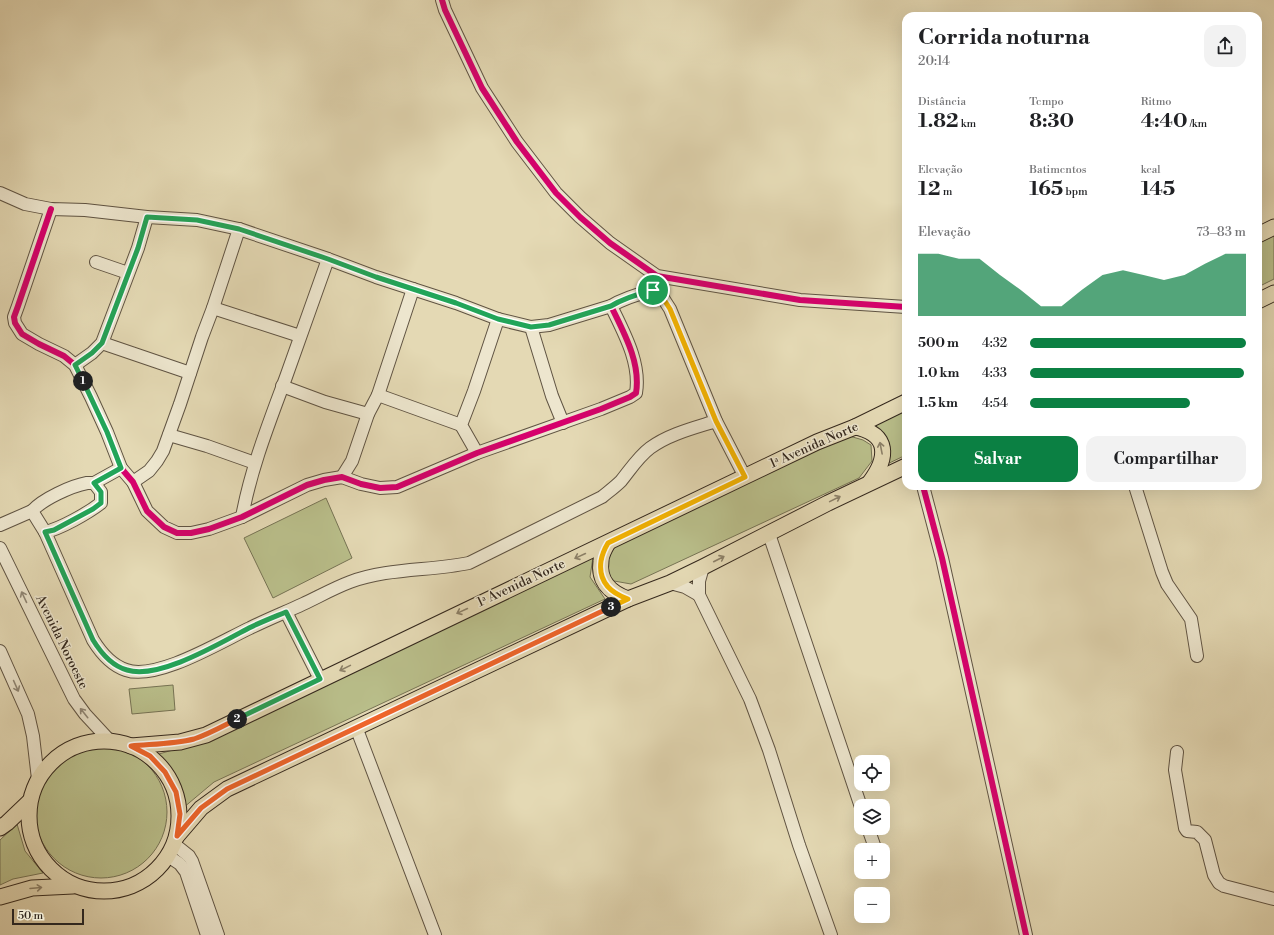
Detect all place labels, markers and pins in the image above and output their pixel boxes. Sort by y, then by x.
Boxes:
pin [636,273,670,307]
pin: 1 [73,371,93,391]
pin: 3 [601,597,621,617]
pin: 2 [227,709,247,729]

